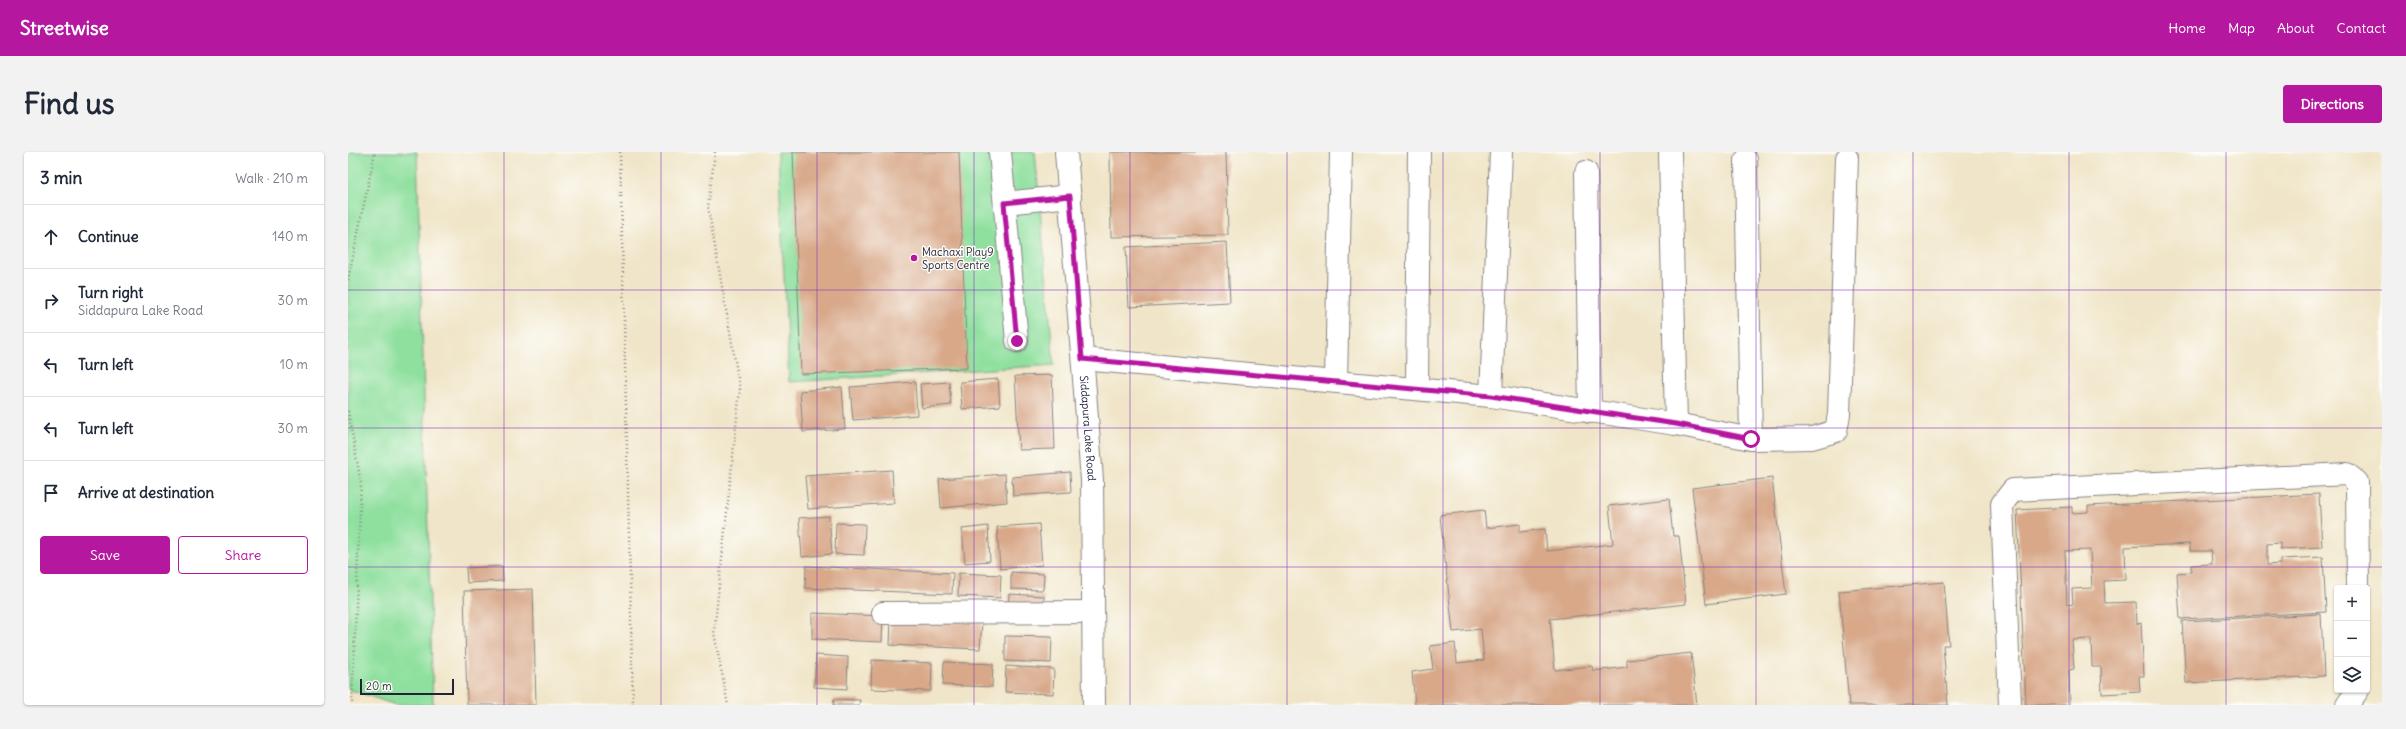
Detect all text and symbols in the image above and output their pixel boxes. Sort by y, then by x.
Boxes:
text: Streetwise [20,16,109,40]
text: Home [2168,19,2206,37]
text: Map [2228,19,2255,37]
text: About [2277,19,2315,37]
text: Contact [2337,19,2386,37]
button: Directions [2283,85,2382,123]
text: Find us [24,86,115,122]
text: 3 min [40,167,82,189]
text: Walk · 210 m [235,170,308,187]
icon: ahead [40,226,62,248]
text: Continue [78,227,139,246]
text: 140 m [272,228,308,245]
place label: Machaxi Play9 Sports Centre [922,245,994,272]
marker: Machaxi Play9 Sports Centre [909,253,919,263]
text: Turn right [78,283,143,302]
icon: right [40,290,62,312]
text: 30 m [278,292,308,309]
text: Siddapura Lake Road [78,302,203,319]
route end [1008,332,1026,350]
icon: left [40,354,62,376]
text: Turn left [78,355,133,374]
text: 10 m [280,356,308,373]
street label: Siddapura Lake Road [1077,375,1099,482]
icon: left [40,418,62,440]
text: Turn left [78,419,133,438]
text: 30 m [278,420,308,437]
route start [1742,430,1760,448]
icon: arrive [40,482,62,504]
text: Arrive at destination [78,483,214,502]
button: Save [40,536,170,574]
button: Share [178,536,308,574]
map controls [2334,585,2370,693]
button: + [2334,585,2370,621]
button: − [2334,621,2370,657]
button: layers [2334,657,2370,693]
scale bar [360,677,454,696]
text: 20 m [366,679,392,693]

